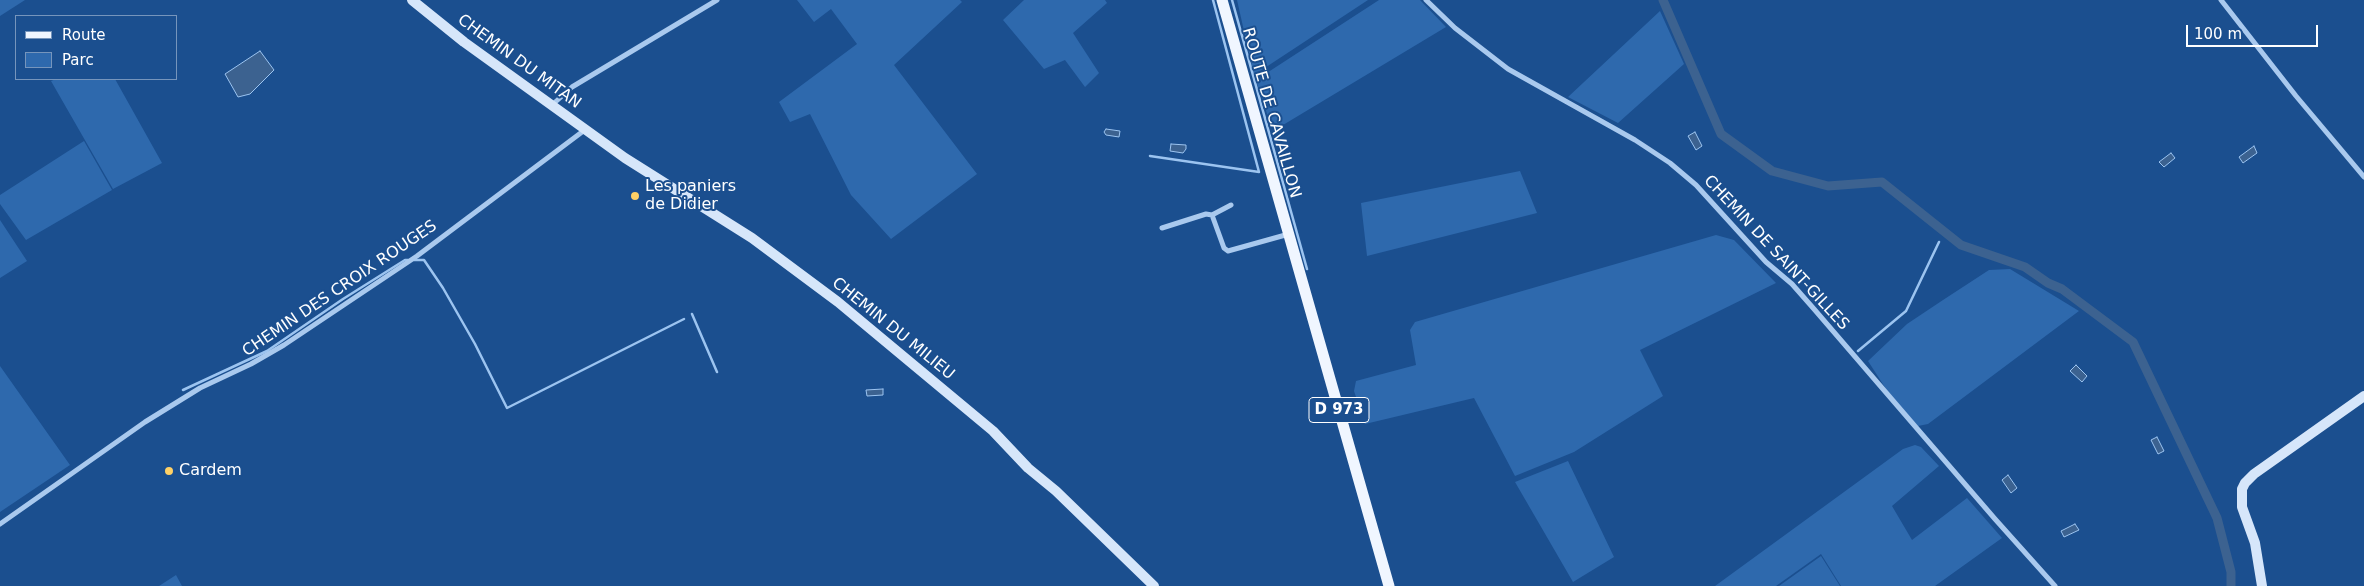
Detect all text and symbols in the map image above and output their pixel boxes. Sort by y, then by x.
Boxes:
street label: CHEMIN DU MITAN [453,11,585,113]
legend [15,15,178,80]
scale bar [2189,15,2322,47]
text: 100 m [2194,25,2242,43]
text: Route [62,26,106,44]
street label: ROUTE DE CAVAILLON [1237,26,1305,200]
text: Parc [62,51,94,69]
street label: CHEMIN DE SAINT-GILLES [1699,172,1853,334]
place label: Les paniers de Didier [645,177,736,215]
marker: Les paniers de Didier [629,190,641,202]
street label: CHEMIN DES CROIX ROUGES [239,217,441,361]
street label: CHEMIN DU MILIEU [828,274,958,384]
road number: D 973 [1309,398,1369,422]
place label: Cardem [179,461,242,481]
marker: Cardem [163,465,175,477]

